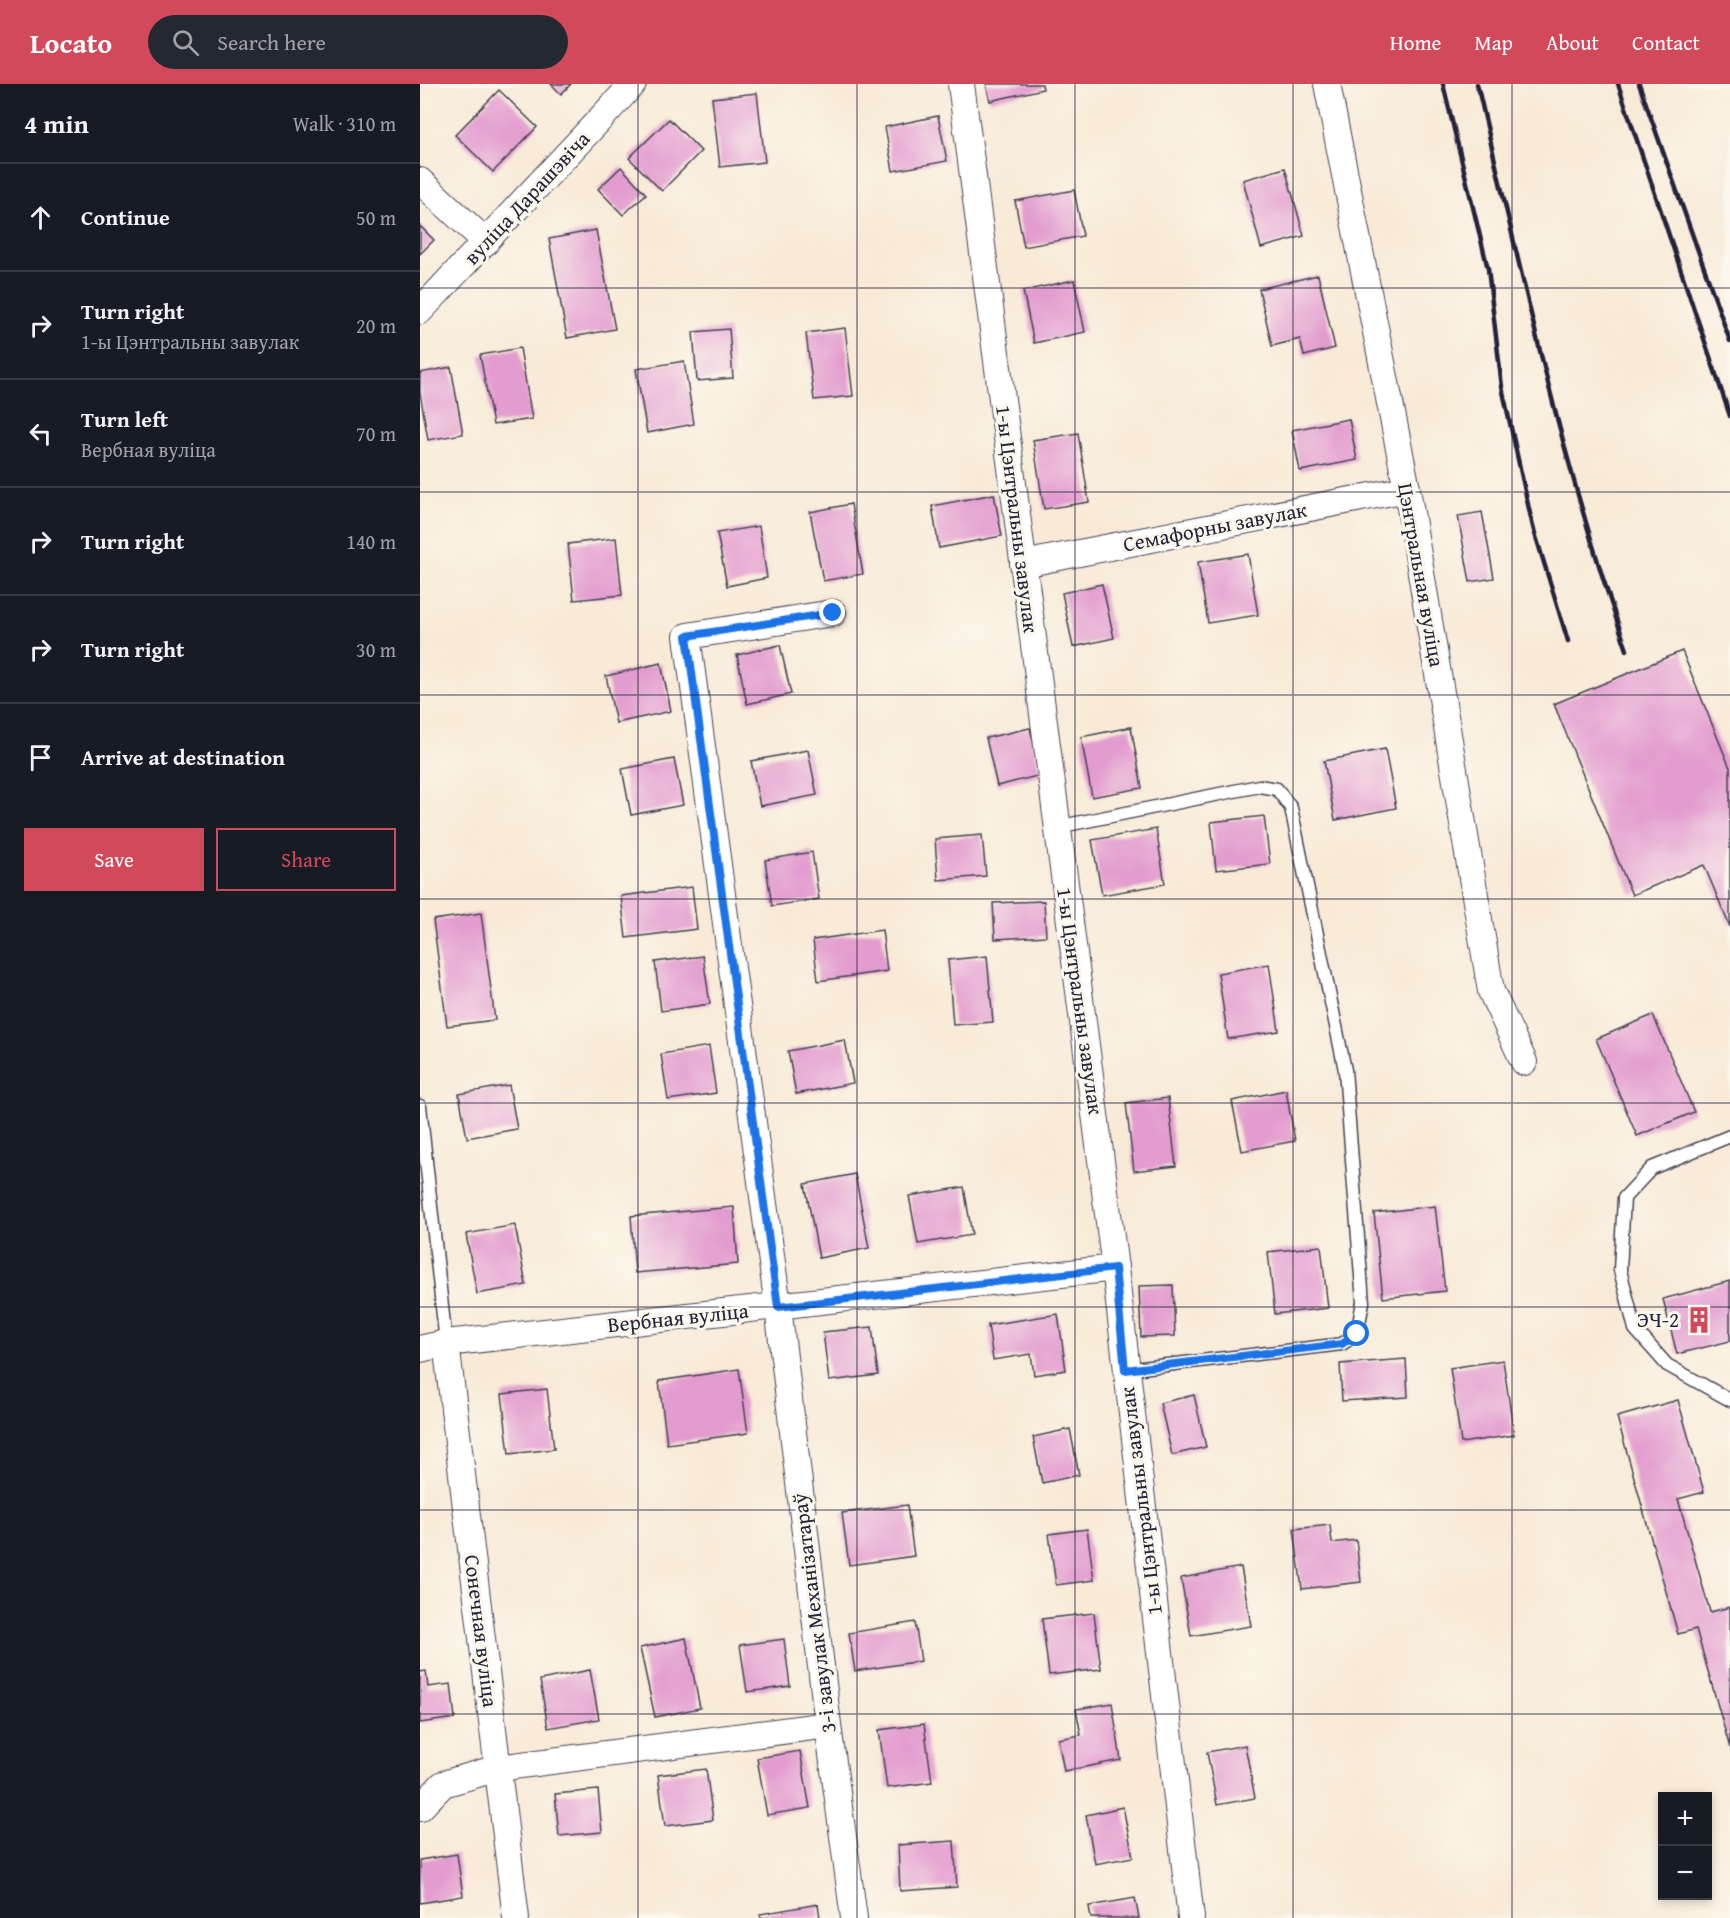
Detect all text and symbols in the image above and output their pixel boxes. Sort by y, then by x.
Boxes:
search box [148,15,568,69]
text: Locato [30,22,112,63]
icon: search [169,26,202,59]
text: Search here [217,26,326,58]
text: Home [1390,27,1441,58]
text: Map [1474,27,1513,58]
text: About [1546,27,1599,58]
text: Contact [1632,27,1700,58]
text: 4 min [24,104,89,143]
text: Walk · 310 m [293,109,396,138]
street label: вуліца Дарашэвіча [456,124,597,271]
icon: ahead [24,201,57,234]
text: Continue [81,201,170,233]
text: 50 m [356,203,396,232]
text: Turn right [81,295,184,327]
icon: right [24,309,57,342]
text: 20 m [356,311,396,340]
text: 1-ы Цэнтральны завулак [81,327,299,356]
text: Turn left [81,403,168,435]
street label: 1-ы Цэнтральны завулак [988,403,1047,635]
icon: left [24,417,57,450]
text: 70 m [356,419,396,448]
text: Вербная вуліца [81,435,216,464]
street label: Цэнтральная вуліца [1390,480,1453,669]
street label: Семафорны завулак [1120,493,1309,560]
icon: right [24,525,57,558]
text: Turn right [81,525,184,557]
text: 140 m [346,527,396,556]
route end [819,599,845,625]
icon: right [24,633,57,666]
text: Turn right [81,633,184,665]
text: 30 m [356,635,396,664]
icon: arrive [24,741,57,774]
text: Arrive at destination [81,741,285,773]
button: Save [24,828,204,891]
button: Share [216,828,396,891]
street label: 1-ы Цэнтральны завулак [1049,885,1112,1117]
street label: Вербная вуліца [606,1295,750,1340]
place label: ЭЧ-2 [1637,1304,1679,1335]
building icon: ЭЧ-2 [1684,1305,1714,1335]
route start [1343,1320,1369,1346]
street label: 1-ы Цэнтральны завулак [1111,1385,1170,1617]
street label: 3-і завулак Механізатараў [783,1491,844,1735]
street label: Сонечная вуліца [457,1553,506,1709]
map controls [1658,1792,1712,1900]
button: + [1658,1792,1712,1846]
button: − [1658,1846,1712,1900]

